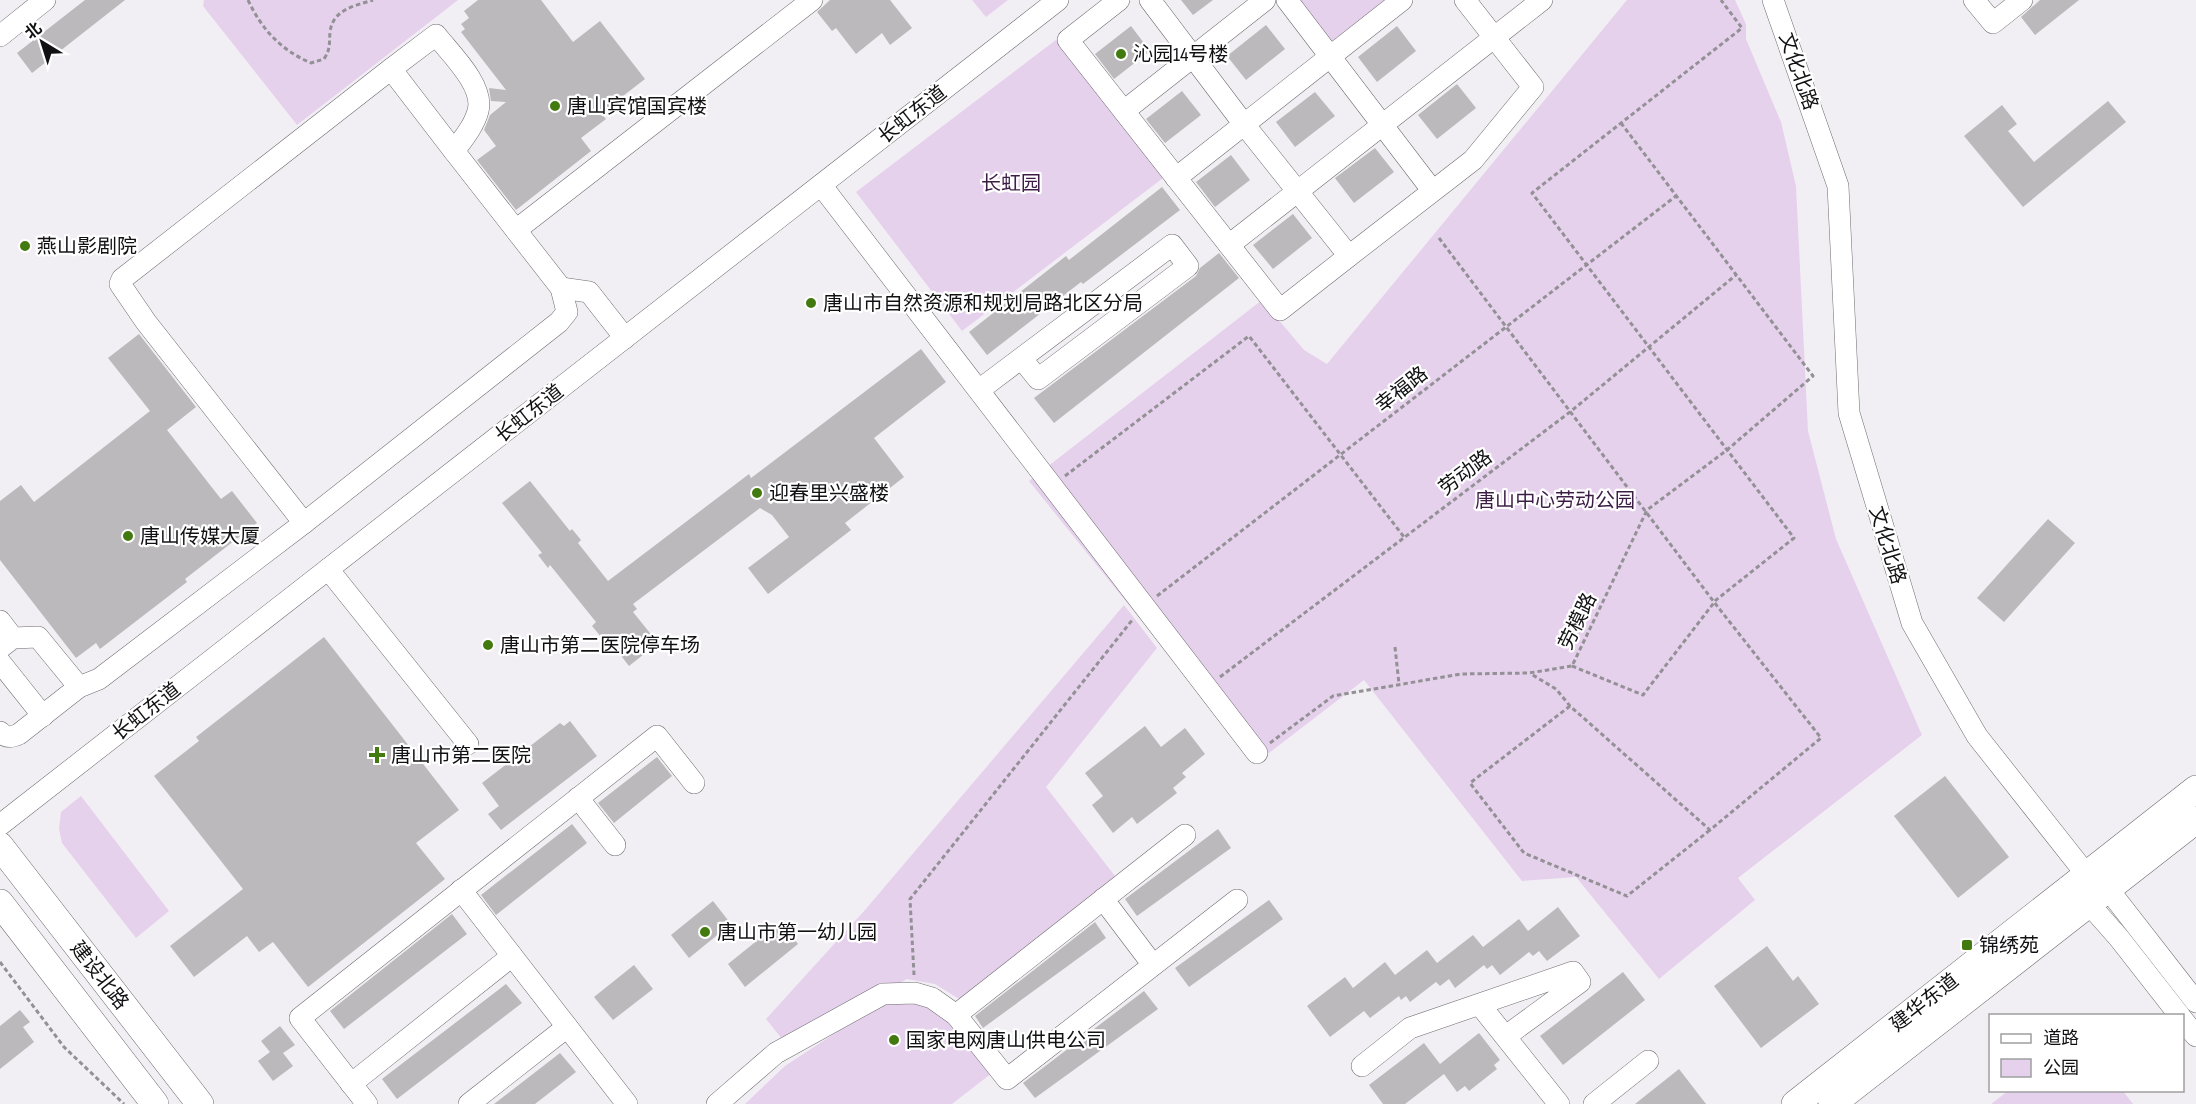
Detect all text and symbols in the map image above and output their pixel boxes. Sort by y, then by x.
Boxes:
north arrow [12,12,72,72]
text: 北 [22,19,46,44]
street label: 文化北路 [1774,30,1822,113]
place label: 沁园14号楼 [1133,43,1228,67]
marker: 沁园14号楼 [1114,47,1128,61]
street label: 长虹东道 [874,81,952,149]
place label: 唐山宾馆国宾楼 [567,95,707,119]
marker: 唐山宾馆国宾楼 [548,99,562,113]
park label: 长虹园 [981,172,1041,196]
place label: 燕山影剧院 [37,235,137,259]
marker: 燕山影剧院 [18,239,32,253]
place label: 唐山市自然资源和规划局路北区分局 [823,292,1143,316]
marker: 唐山市自然资源和规划局路北区分局 [804,296,818,310]
street label: 幸福路 [1371,362,1433,418]
street label: 长虹东道 [491,380,569,448]
street label: 劳动路 [1434,445,1497,500]
place label: 迎春里兴盛楼 [769,482,889,506]
marker: 迎春里兴盛楼 [750,486,764,500]
park label: 唐山中心劳动公园 [1475,489,1635,513]
street label: 文化北路 [1864,504,1910,587]
place label: 唐山传媒大厦 [140,525,260,549]
marker: 唐山传媒大厦 [121,529,135,543]
street label: 劳模路 [1554,589,1602,654]
place label: 唐山市第二医院停车场 [500,634,700,658]
marker: 唐山市第二医院停车场 [481,638,495,652]
street label: 长虹东道 [108,678,186,746]
place label: 唐山市第二医院 [391,744,531,768]
marker: 唐山市第二医院 [368,746,386,764]
place label: 唐山市第一幼儿园 [717,921,877,945]
marker: 唐山市第一幼儿园 [698,925,712,939]
place label: 锦绣苑 [1979,934,2039,958]
street label: 建设北路 [65,937,133,1015]
marker: 锦绣苑 [1960,938,1974,952]
street label: 建华东道 [1886,969,1964,1037]
legend [1989,1014,2184,1092]
text: 道路 [2043,1028,2079,1049]
place label: 国家电网唐山供电公司 [906,1029,1106,1053]
marker: 国家电网唐山供电公司 [887,1033,901,1047]
text: 公园 [2043,1058,2079,1079]

